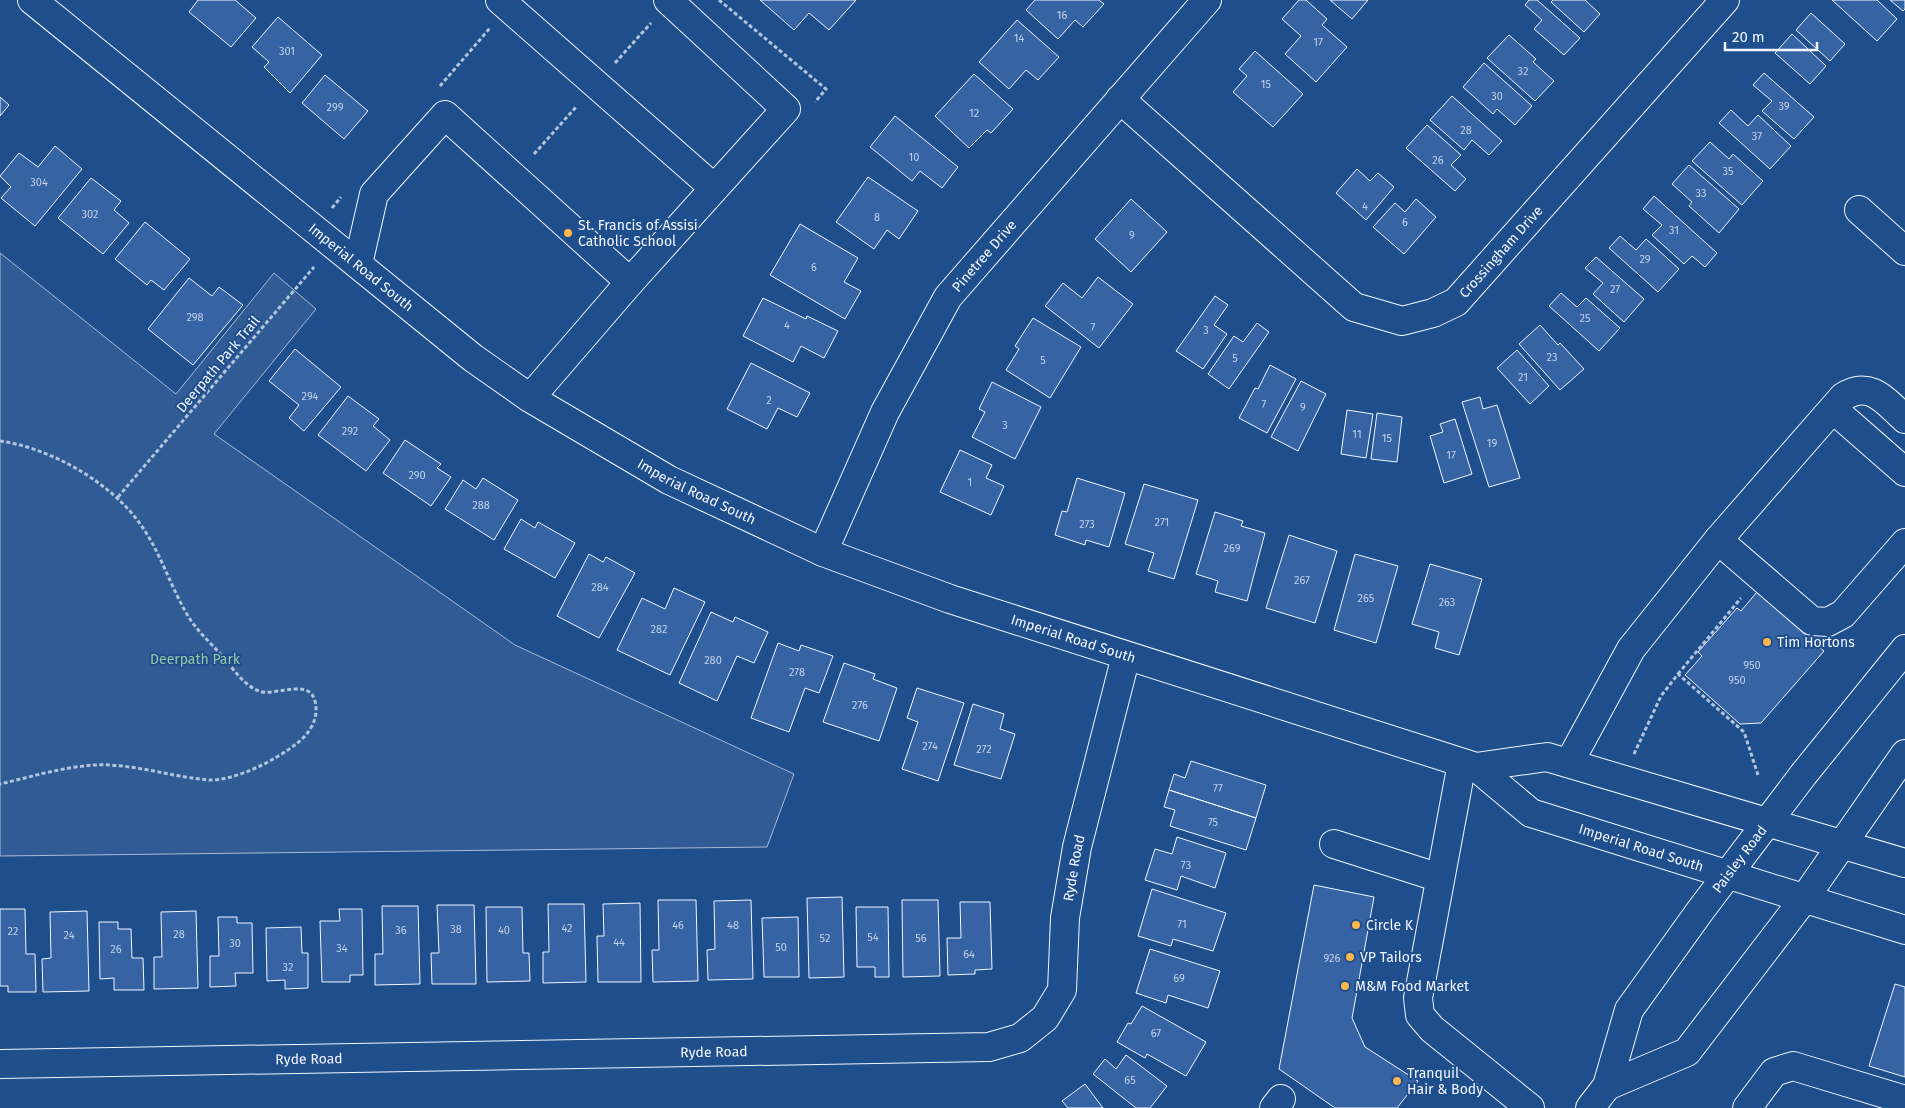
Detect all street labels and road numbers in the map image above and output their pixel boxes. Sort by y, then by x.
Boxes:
street label: Crossingham Drive [1456,202,1547,302]
street label: Pinetree Drive [948,217,1020,296]
street label: Imperial Road South [305,220,417,315]
street label: Deerpath Park Trail [173,312,264,416]
street label: Imperial Road South [634,455,758,528]
street label: Imperial Road South [1009,611,1138,667]
street label: Imperial Road South [1577,820,1706,876]
street label: Paisley Road [1709,822,1771,896]
street label: Ryde Road [1060,833,1089,903]
street label: Ryde Road [680,1043,748,1061]
street label: Ryde Road [275,1050,343,1068]

